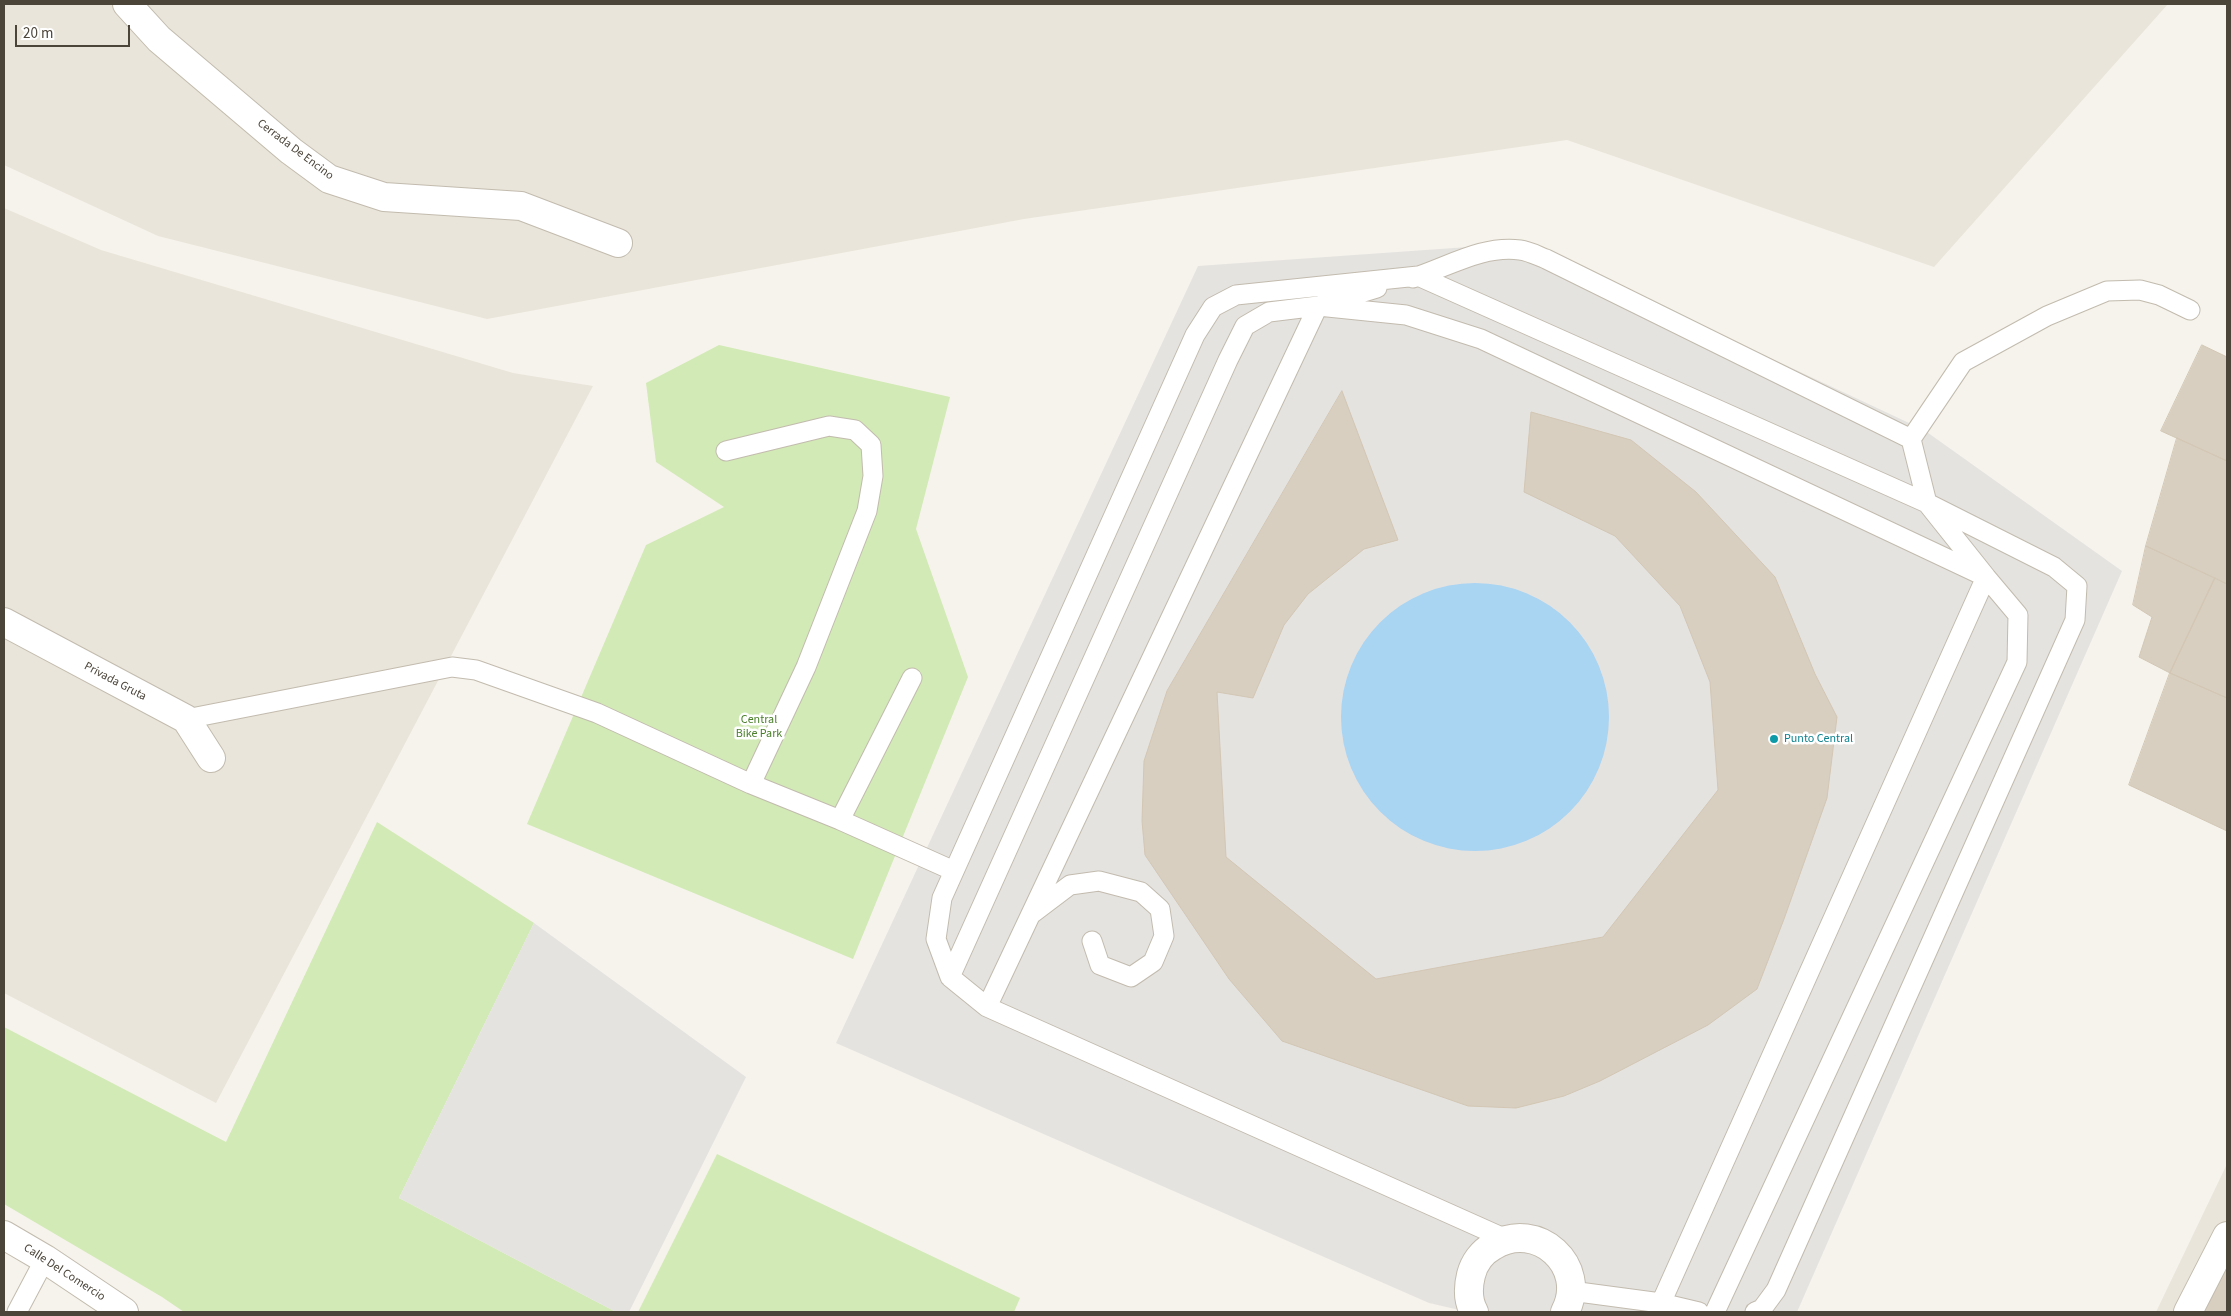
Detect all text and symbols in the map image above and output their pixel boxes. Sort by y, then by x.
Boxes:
scale bar [18,15,132,47]
text: 20 m [23,23,53,44]
street label: Cerrada De Encino [254,117,336,183]
street label: Privada Gruta [81,660,149,704]
park label: Central Bike Park [736,713,782,741]
place label: Punto Central [1784,732,1853,746]
marker: Punto Central [1768,733,1780,745]
street label: Calle Del Comercio [20,1241,108,1305]

